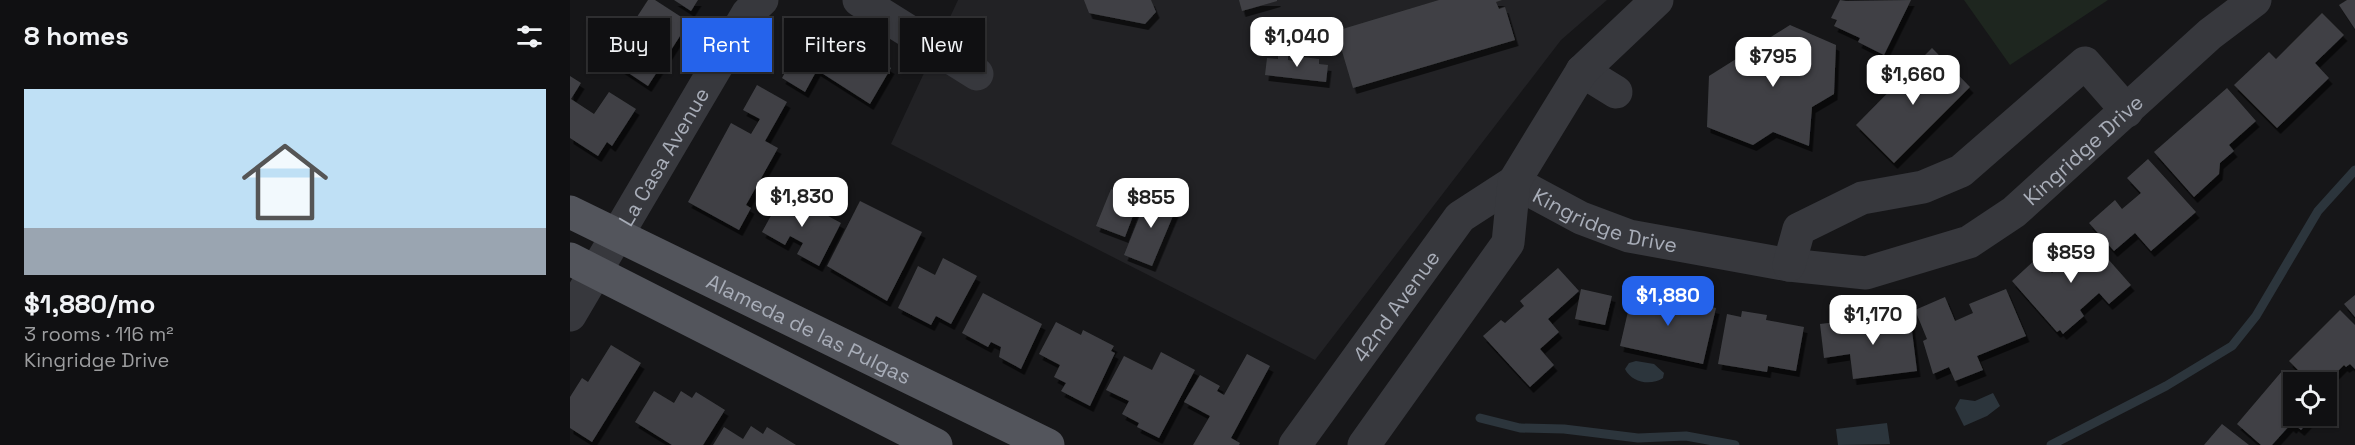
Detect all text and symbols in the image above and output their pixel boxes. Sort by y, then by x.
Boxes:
pin: $1,040 [1248,17,1346,68]
chip: Buy [588,18,670,72]
chip: Rent [682,18,772,72]
chip: Filters [784,18,888,72]
chip: New [900,18,985,72]
text: 8 homes [24,19,129,53]
icon: filters [513,20,546,53]
text: $1,040 [1264,23,1330,49]
pin: $795 [1737,37,1809,88]
text: $795 [1749,43,1797,69]
pin: $1,660 [1864,55,1962,106]
text: $1,660 [1881,61,1945,87]
street label: La Casa Avenue [612,82,715,231]
street label: Kingridge Drive [2017,88,2148,211]
icon: home [231,128,339,236]
pin: $1,830 [753,177,851,228]
pin: $855 [1115,178,1187,229]
street label: Kingridge Drive [1528,181,1680,258]
text: $1,830 [770,183,834,209]
text: $855 [1127,184,1175,210]
pin: $859 [2035,233,2107,284]
text: $859 [2047,239,2095,265]
street label: 42nd Avenue [1346,244,1445,367]
street label: Alameda de las Pulgas [702,267,916,390]
pin: $1,880 [1619,276,1717,327]
text: $1,880 [1636,282,1700,308]
text: $1,880/mo [24,287,155,321]
pin: $1,170 [1824,295,1922,346]
text: $1,170 [1844,301,1903,327]
text: 3 rooms · 116 m² [24,321,174,347]
text: Kingridge Drive [24,347,169,373]
map controls [2283,372,2337,426]
button: locate [2283,372,2337,426]

